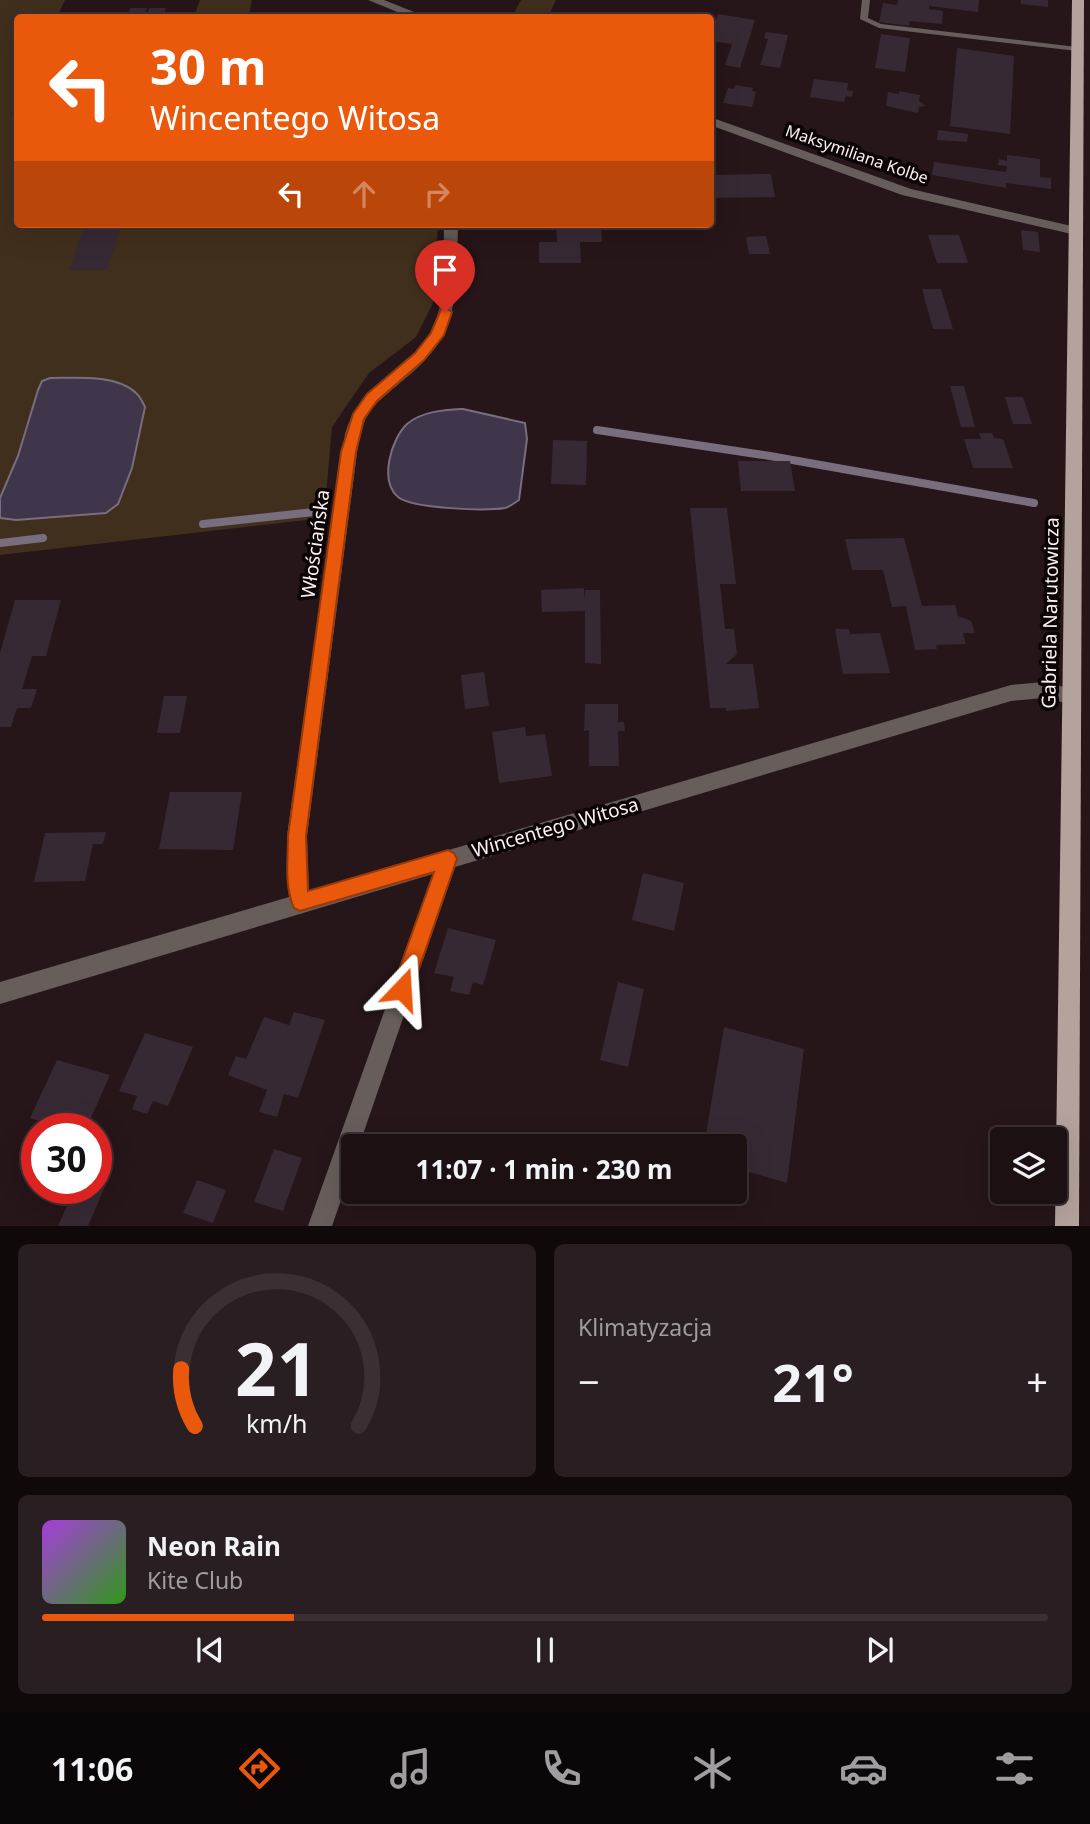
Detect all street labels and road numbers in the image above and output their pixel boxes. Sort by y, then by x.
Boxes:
street label: Maksymiliana Kolbe [783,119,931,189]
street label: Włościańska [295,488,335,600]
street label: Gabriela Narutowicza [1035,517,1065,709]
street label: Wincentego Witosa [469,791,641,863]

